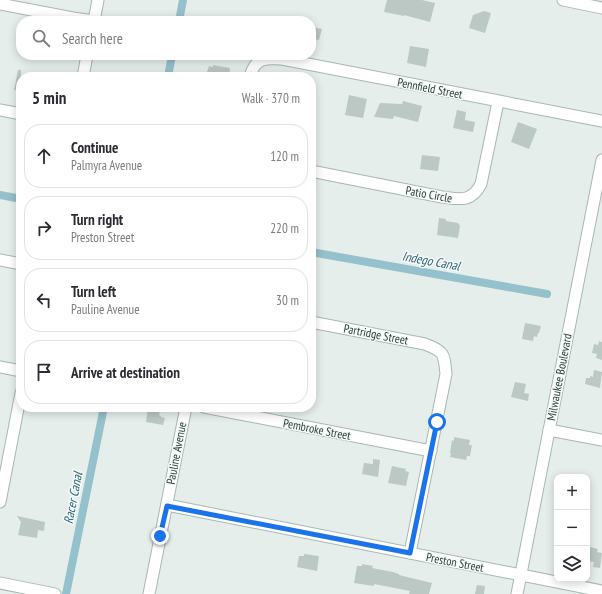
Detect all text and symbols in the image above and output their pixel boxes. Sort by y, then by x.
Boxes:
search box [16,16,316,60]
icon: search [30,27,52,49]
text: Search here [62,29,123,48]
street label: Pennfield Street [396,74,465,102]
text: 5 min [32,87,66,109]
text: Walk · 370 m [242,90,300,107]
text: Continue [71,138,118,157]
icon: ahead [33,145,55,167]
text: 120 m [270,148,299,165]
text: Palmyra Avenue [71,157,142,174]
street label: Patio Circle [405,183,453,205]
text: Turn right [71,210,123,229]
icon: right [33,217,55,239]
text: 220 m [270,220,299,237]
text: Preston Street [71,229,134,246]
water label: Indego Canal [401,248,463,275]
text: Turn left [71,282,116,301]
icon: left [33,289,55,311]
text: 30 m [276,292,299,309]
text: Pauline Avenue [71,301,140,318]
street label: Partridge Street [342,320,410,348]
street label: Milwaukee Boulevard [543,332,575,422]
icon: arrive [33,361,55,383]
text: Arrive at destination [71,363,180,382]
route start [428,413,446,431]
street label: Pembroke Street [282,415,353,443]
street label: Pauline Avenue [163,420,189,485]
water label: Racer Canal [60,469,87,525]
map controls [554,474,590,582]
button: + [554,474,590,510]
button: − [554,510,590,546]
route end [151,527,169,545]
button: layers [554,546,590,582]
street label: Preston Street [425,549,486,575]

